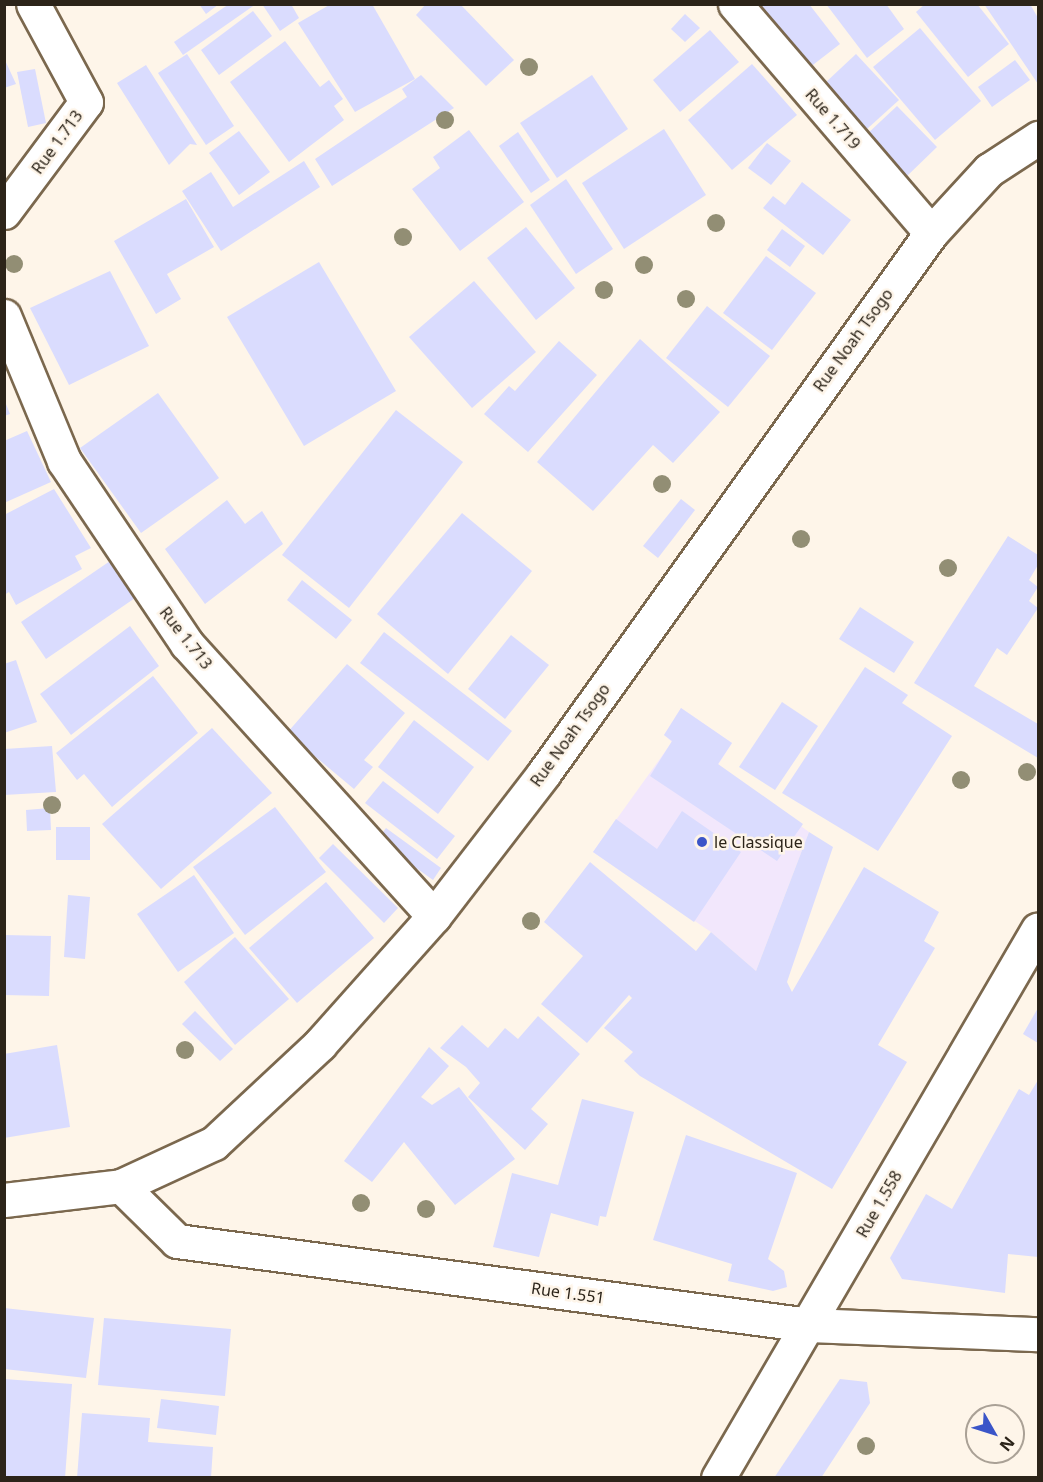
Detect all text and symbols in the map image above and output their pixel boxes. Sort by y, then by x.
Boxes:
street label: Rue 1.719 [802,85,864,153]
street label: Rue 1.713 [28,106,86,178]
street label: Rue Noah Tsogo [809,285,897,395]
street label: Rue 1.713 [156,603,216,673]
street label: Rue Noah Tsogo [526,680,614,790]
place label: le Classique [714,832,803,852]
marker: le Classique [695,835,709,849]
street label: Rue 1.558 [852,1167,906,1241]
street label: Rue 1.551 [530,1278,606,1308]
north arrow [965,1404,1025,1464]
text: N [995,1432,1020,1456]

